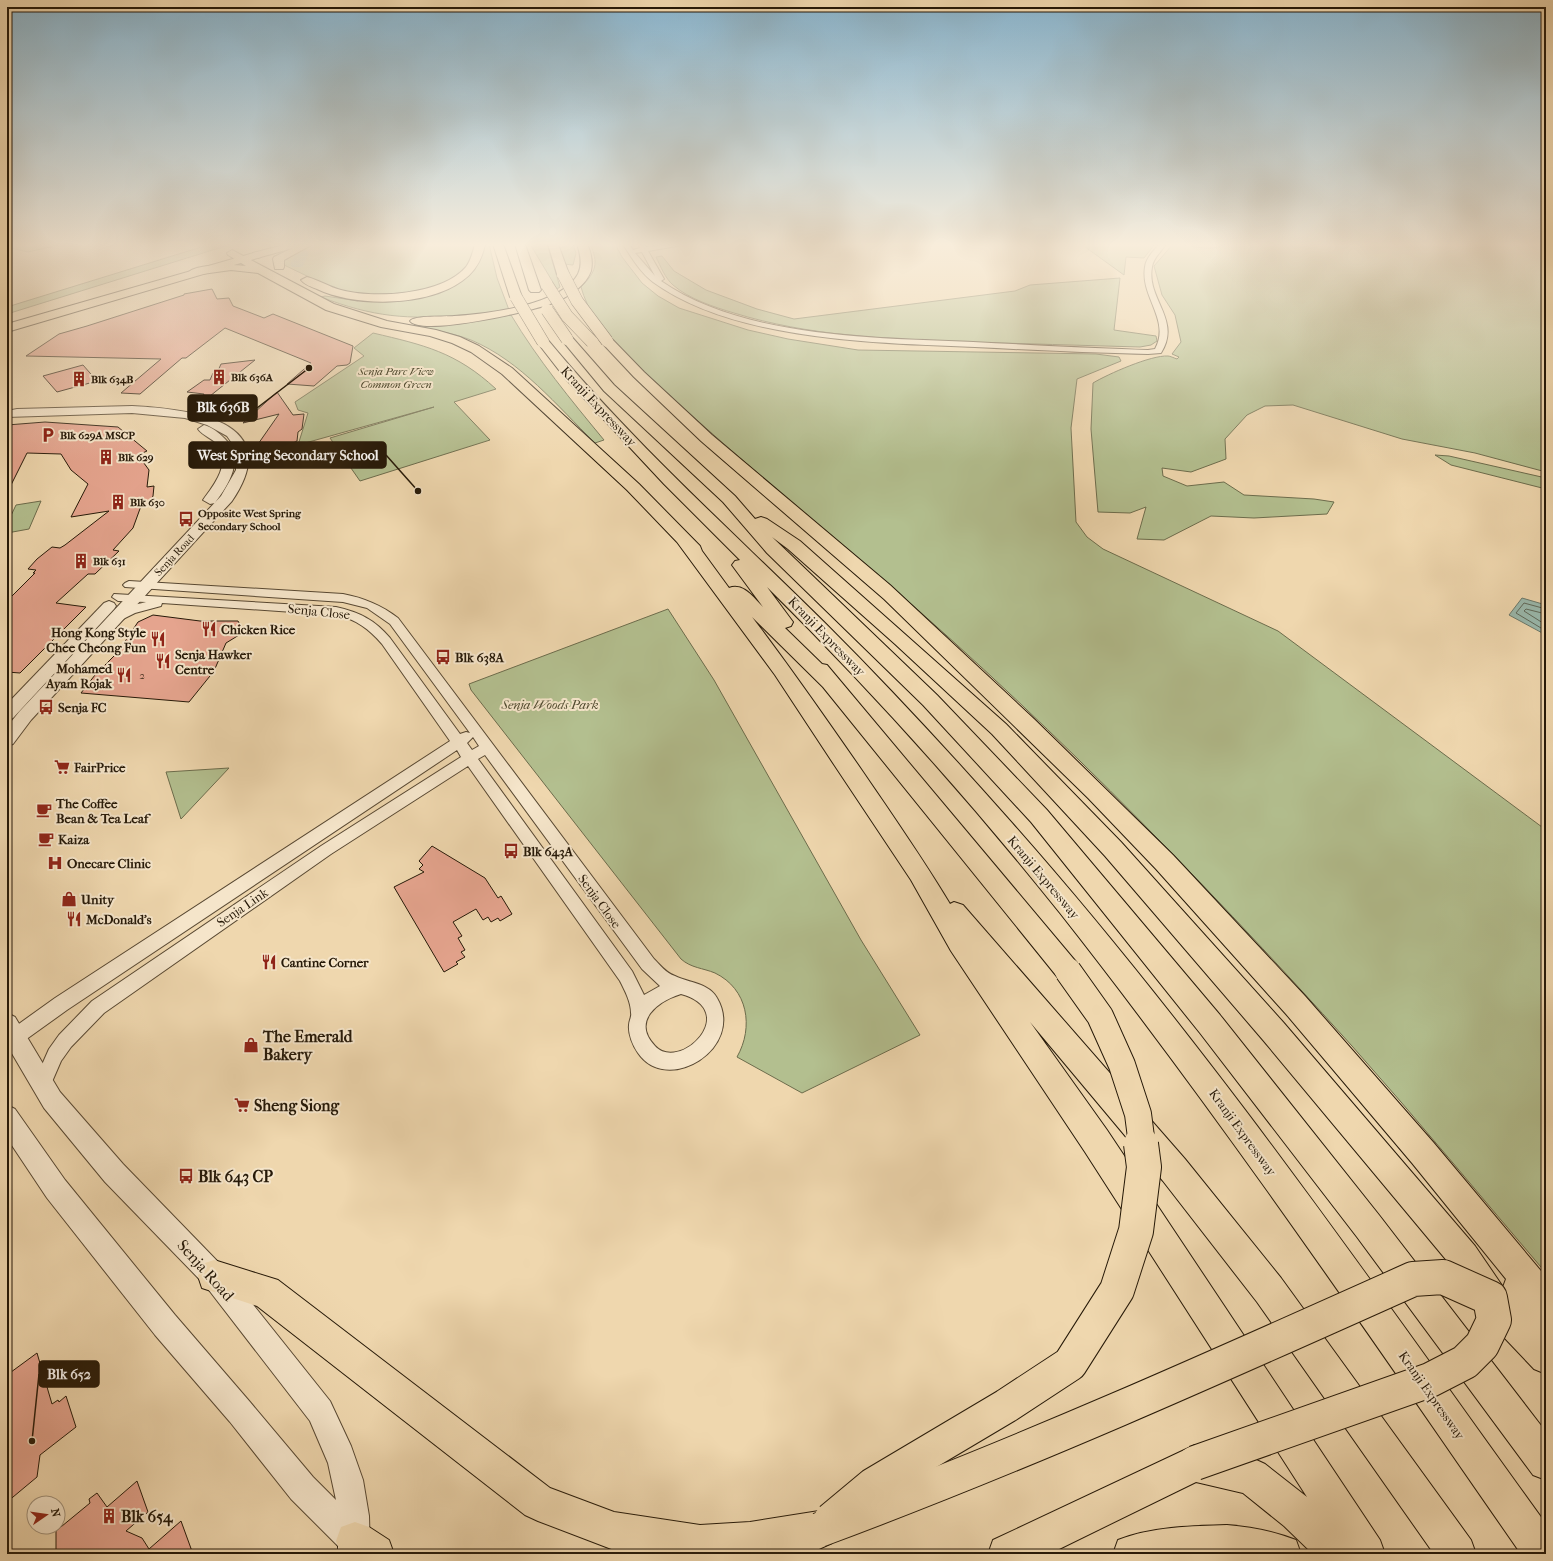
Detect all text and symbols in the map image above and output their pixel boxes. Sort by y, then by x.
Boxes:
street label: Kranji Expressway [558,363,640,450]
park label: Senja Parc View Common Green [357,365,434,391]
building icon: Blk 636A [210,368,228,386]
building icon: Blk 634B [70,370,88,388]
place label: Blk 636A [231,371,274,384]
place label: Blk 634B [91,373,133,386]
callout: Blk 636B [188,395,257,421]
text: Blk 636B [196,399,250,416]
parking icon: Blk 629A MSCP [39,426,57,444]
place label: Blk 629A MSCP [60,429,135,442]
callout: West Spring Secondary School [189,442,386,468]
text: West Spring Secondary School [196,447,379,464]
building icon: Blk 629 [97,448,115,466]
place label: Blk 629 [118,451,154,464]
building icon: Blk 630 [109,493,127,511]
place label: Blk 630 [130,496,165,509]
place label: Opposite West Spring Secondary School [198,507,302,533]
bus stop icon: Opposite West Spring Secondary School [177,510,195,528]
street label: Senja Road [152,531,198,579]
building icon: Blk 631 [72,552,90,570]
place label: Blk 631 [93,555,126,568]
street label: Kranji Expressway [785,594,869,680]
street label: Senja Close [287,601,352,622]
restaurant icon: Chicken Rice [200,620,218,638]
place label: Chicken Rice [221,622,296,637]
place label: Hong Kong Style Chee Cheong Fun [46,625,147,656]
restaurant icon: Hong Kong Style Chee Cheong Fun [149,630,167,648]
place label: Senja Hawker Centre [175,647,252,677]
bus stop icon: Blk 638A [434,648,452,666]
place label: Blk 638A [455,650,504,666]
restaurant icon: Senja Hawker Centre [154,652,172,670]
place label: Mohamed Ayam Rojak [45,661,113,692]
restaurant icon: Mohamed Ayam Rojak [115,666,133,684]
house number: 2 [139,669,145,682]
park label: Senja Woods Park [500,697,599,712]
bus stop icon: Senja FC [37,698,55,716]
place label: Senja FC [58,700,107,715]
supermarket icon: FairPrice [53,758,71,776]
place label: FairPrice [73,760,126,775]
place label: The Coffee Bean & Tea Leaf [55,796,151,826]
cafe icon: The Coffee Bean & Tea Leaf [35,801,53,819]
cafe icon: Kaiza [37,830,55,848]
place label: Kaiza [58,832,90,847]
street label: Kranji Expressway [1004,833,1083,923]
bus stop icon: Blk 643A [502,842,520,860]
place label: Blk 643A [523,844,574,860]
hospital icon: Onecare Clinic [46,854,64,872]
place label: Onecare Clinic [67,856,151,871]
street label: Senja Close [575,871,624,932]
street label: Senja Link [214,885,271,930]
shop icon: Unity [60,890,78,908]
place label: Unity [80,892,115,908]
restaurant icon: McDonald's [65,910,83,928]
place label: McDonald's [85,912,152,927]
restaurant icon: Cantine Corner [260,953,278,971]
place label: Cantine Corner [281,955,369,970]
place label: The Emerald Bakery [262,1027,354,1065]
shop icon: The Emerald Bakery [242,1036,260,1054]
street label: Kranji Expressway [1206,1086,1280,1180]
supermarket icon: Sheng Siong [233,1096,251,1114]
place label: Sheng Siong [254,1096,339,1116]
bus stop icon: Blk 643 CP [177,1167,195,1185]
place label: Blk 643 CP [198,1167,273,1187]
street label: Senja Road [173,1236,238,1305]
street label: Kranji Expressway [1396,1348,1468,1443]
callout: Blk 652 [39,1361,99,1387]
text: Blk 652 [47,1366,91,1383]
north arrow [26,1495,66,1535]
text: N [48,1507,63,1519]
building icon: Blk 654 [100,1507,118,1525]
place label: Blk 654 [121,1507,174,1527]

